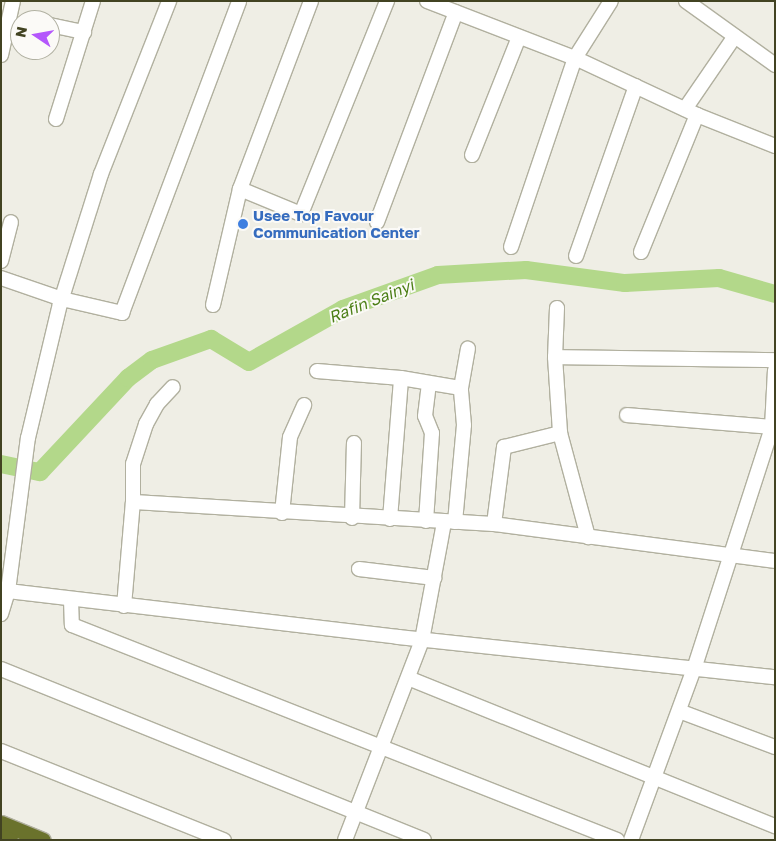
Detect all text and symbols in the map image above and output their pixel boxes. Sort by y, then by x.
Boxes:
north arrow [10,10,60,60]
text: N [11,25,30,39]
place label: Usee Top Favour Communication Center [253,206,420,241]
marker: Usee Top Favour Communication Center [237,218,249,230]
water label: Rafin Sainyi [326,275,416,327]

